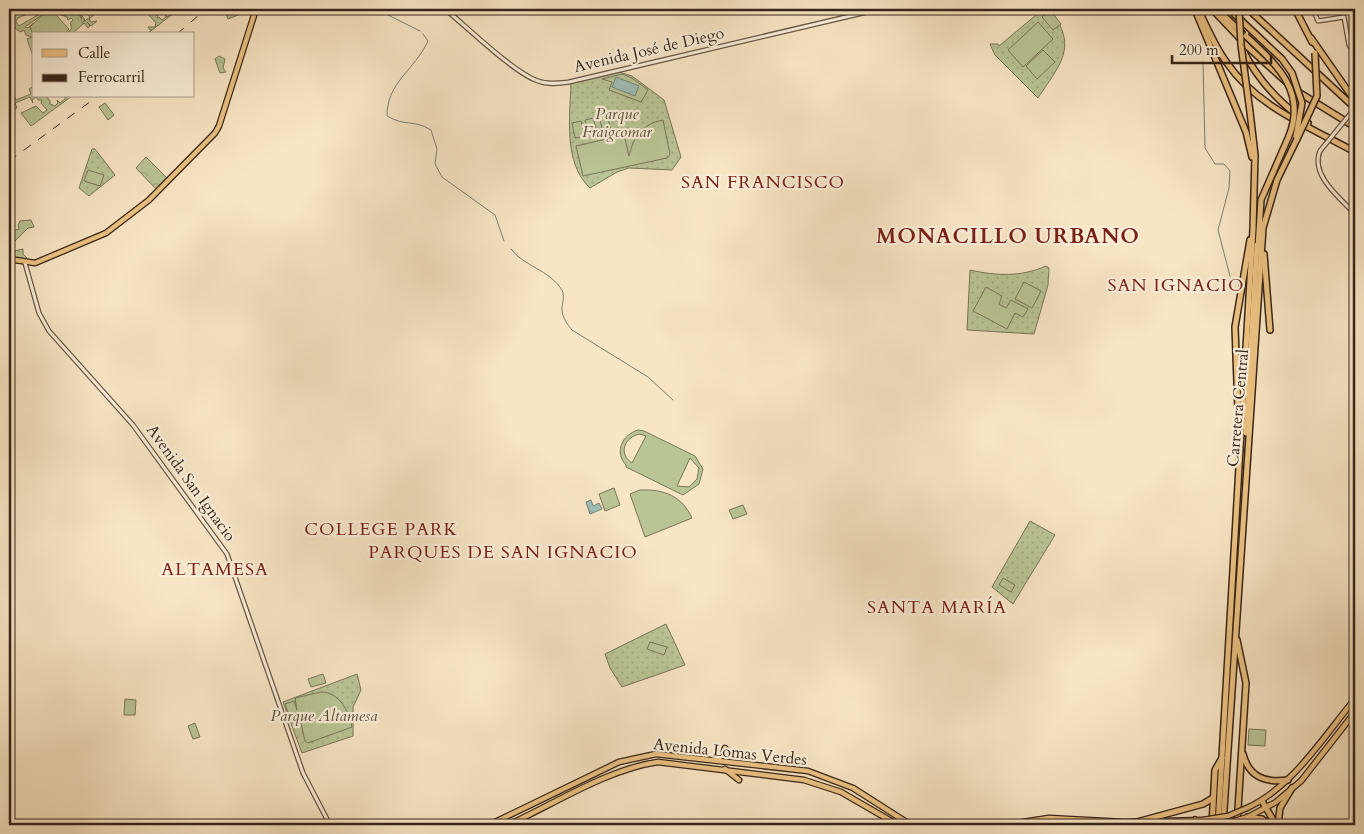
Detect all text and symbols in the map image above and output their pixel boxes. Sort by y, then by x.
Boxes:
street label: Avenida José de Diego [572,22,727,78]
legend [32,32,195,98]
scale bar [1172,32,1270,64]
text: 200 m [1179,40,1219,60]
text: Calle [78,43,111,63]
text: Ferrocarril [78,67,145,87]
park label: Parque Fraigcomar [582,103,652,143]
district label: SAN FRANCISCO [681,170,845,195]
district label: MONACILLO URBANO [876,222,1140,251]
district label: SAN IGNACIO [1107,273,1245,298]
street label: Carretera Central [1222,348,1254,468]
street label: Avenida San Ignacio [141,420,241,546]
district label: COLLEGE PARK [304,517,458,542]
district label: PARQUES DE SAN IGNACIO [368,540,638,565]
district label: ALTAMESA [161,557,269,582]
district label: SANTA MARÍA [867,595,1007,620]
park label: Parque Altamesa [271,705,377,727]
street label: Avenida Lomas Verdes [652,733,808,771]

